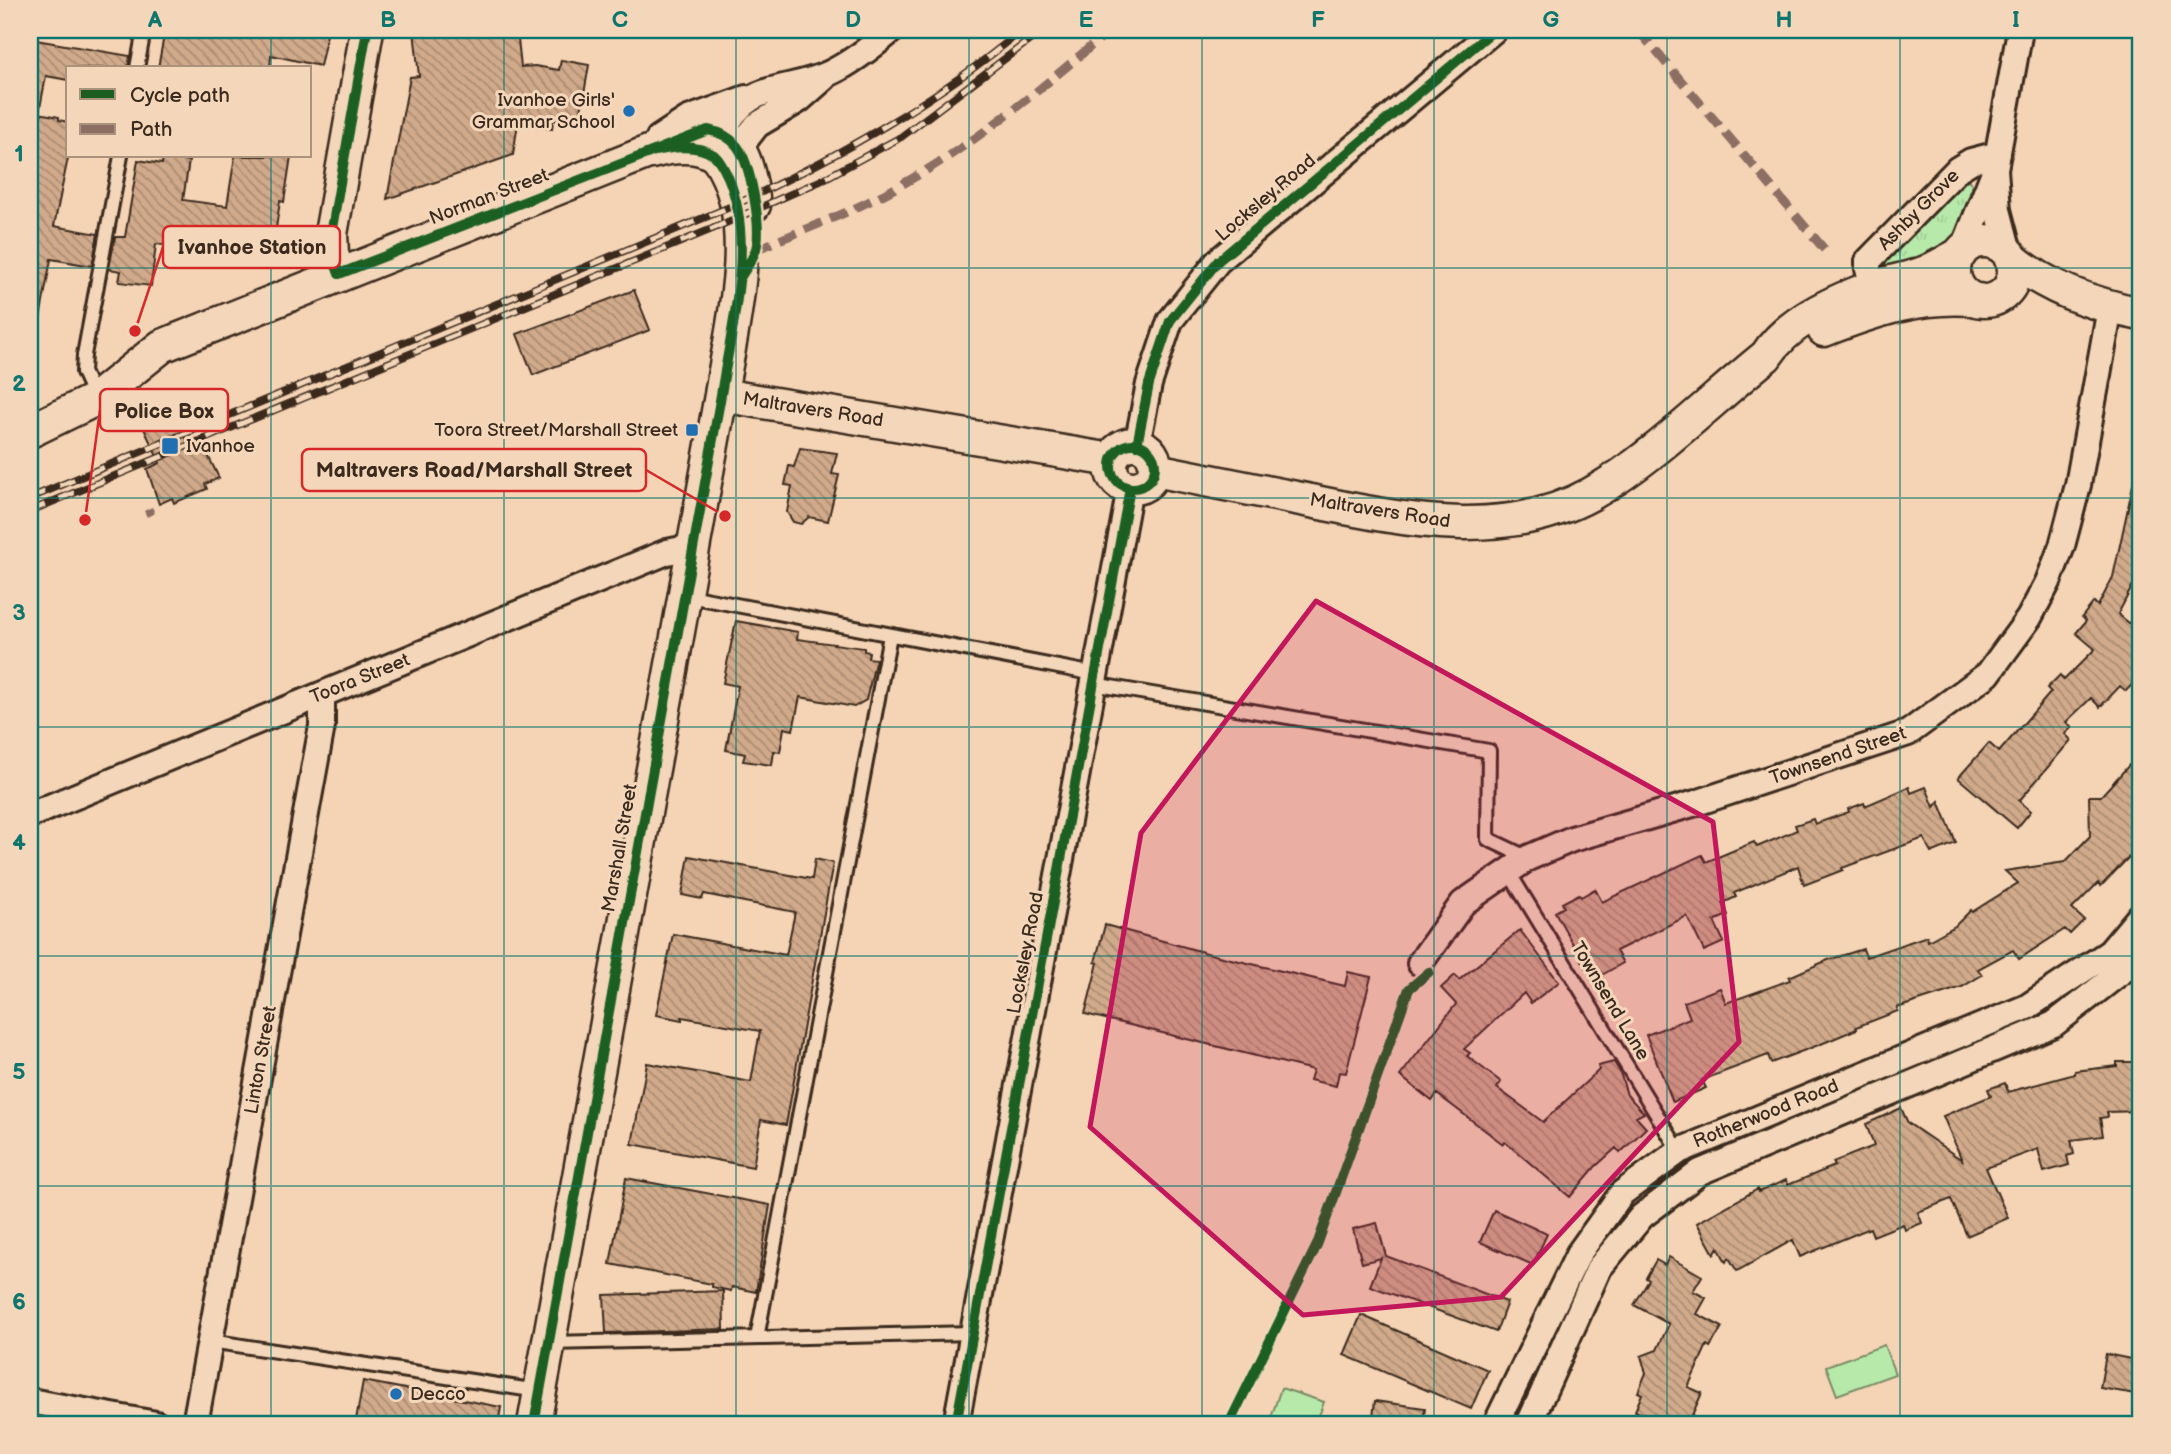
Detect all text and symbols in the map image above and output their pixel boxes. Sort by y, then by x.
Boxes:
text: A [147,6,163,34]
text: B [380,6,396,34]
text: C [612,6,628,34]
text: D [845,6,861,34]
text: E [1079,6,1094,34]
text: F [1311,6,1325,34]
text: G [1543,6,1560,34]
text: H [1775,6,1793,34]
text: I [2012,6,2020,34]
legend [66,66,312,158]
text: Cycle path [130,83,230,108]
place label: Ivanhoe Girls' Grammar School [472,89,615,134]
marker: Ivanhoe Girls' Grammar School [621,103,637,119]
text: Path [130,117,172,142]
text: 1 [14,140,24,168]
street label: Locksley Road [1211,149,1321,247]
street label: Norman Street [426,164,552,230]
street label: Ashby Grove [1874,165,1964,255]
callout: Ivanhoe Station [163,226,340,268]
text: Ivanhoe Station [177,235,327,260]
text: 2 [12,370,26,398]
street label: Maltravers Road [741,388,885,432]
callout: Police Box [100,389,228,431]
text: Police Box [114,399,215,424]
place label: Toora Street/Marshall Street [434,419,678,442]
marker: Toora Street/Marshall Street [684,422,700,438]
place label: Ivanhoe [186,435,255,458]
marker: Ivanhoe [160,436,180,456]
callout: Maltravers Road/Marshall Street [302,449,646,491]
text: Maltravers Road/Marshall Street [316,458,632,483]
street label: Maltravers Road [1308,489,1452,533]
text: 3 [12,599,26,627]
street label: Toora Street [307,649,413,709]
street label: Townsend Street [1767,722,1909,790]
street label: Marshall Street [597,782,643,914]
text: 4 [12,829,26,857]
street label: Locksley Road [1003,890,1049,1016]
street label: Townsend Lane [1566,938,1654,1064]
street label: Linton Street [240,1004,282,1116]
text: 5 [12,1058,26,1086]
street label: Rotherwood Road [1690,1074,1842,1154]
text: 6 [12,1288,26,1316]
place label: Decco [410,1383,466,1406]
marker: Decco [388,1386,404,1402]

